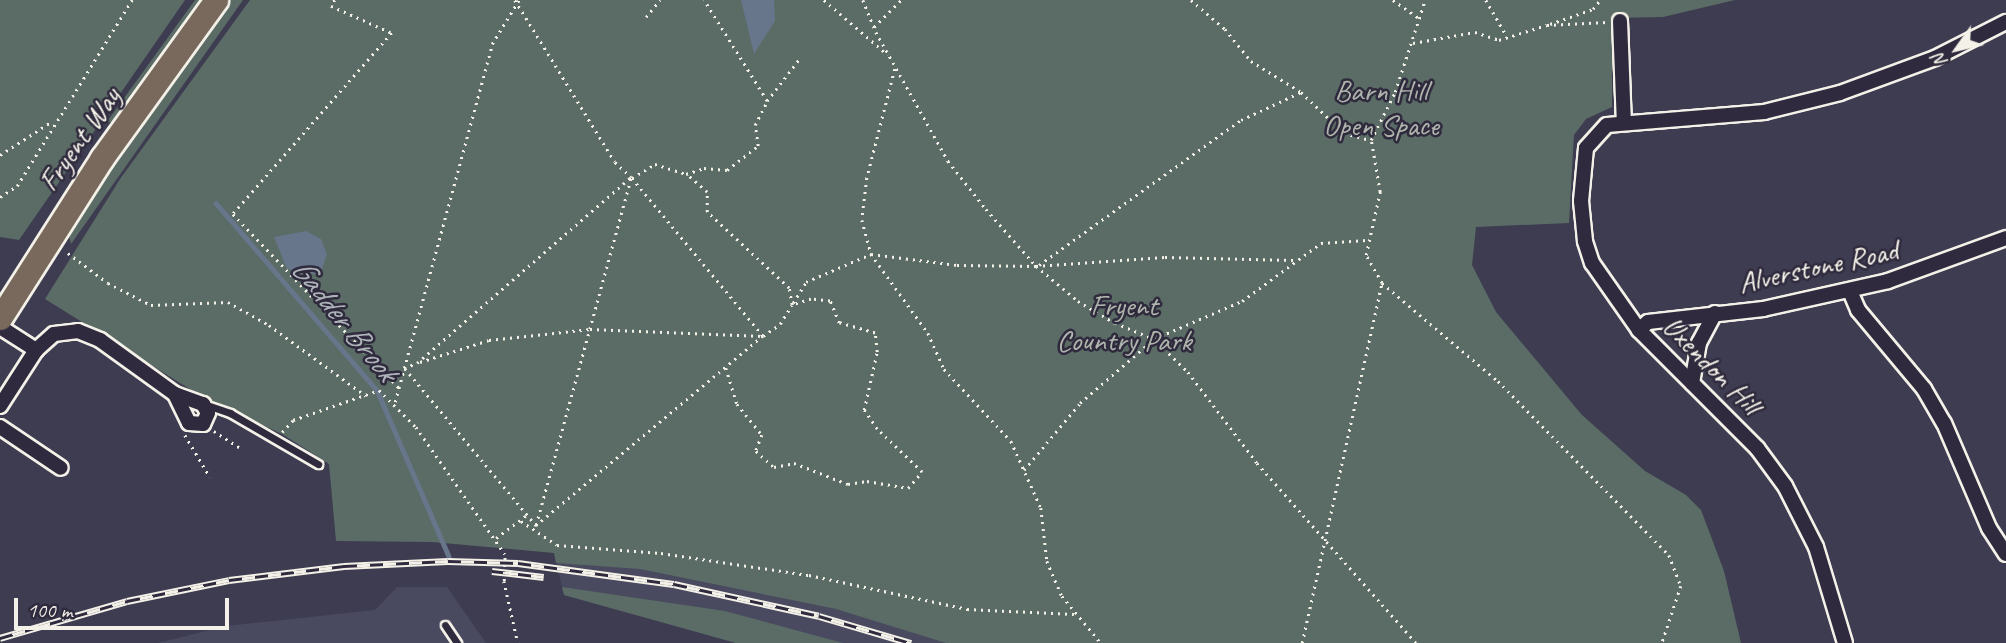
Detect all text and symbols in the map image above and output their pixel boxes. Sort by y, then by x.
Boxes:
north arrow [1922,14,1992,84]
text: N [1926,49,1953,72]
park label: Barn Hill Open Space [1323,72,1439,142]
street label: Fryent Way [30,80,128,198]
street label: Alverstone Road [1735,232,1901,300]
water label: Gadder Brook [283,251,405,389]
park label: Fryent Country Park [1056,287,1192,358]
street label: Uxendon Hill [1655,308,1769,422]
scale bar [18,584,233,628]
text: 100 m [27,597,72,623]

